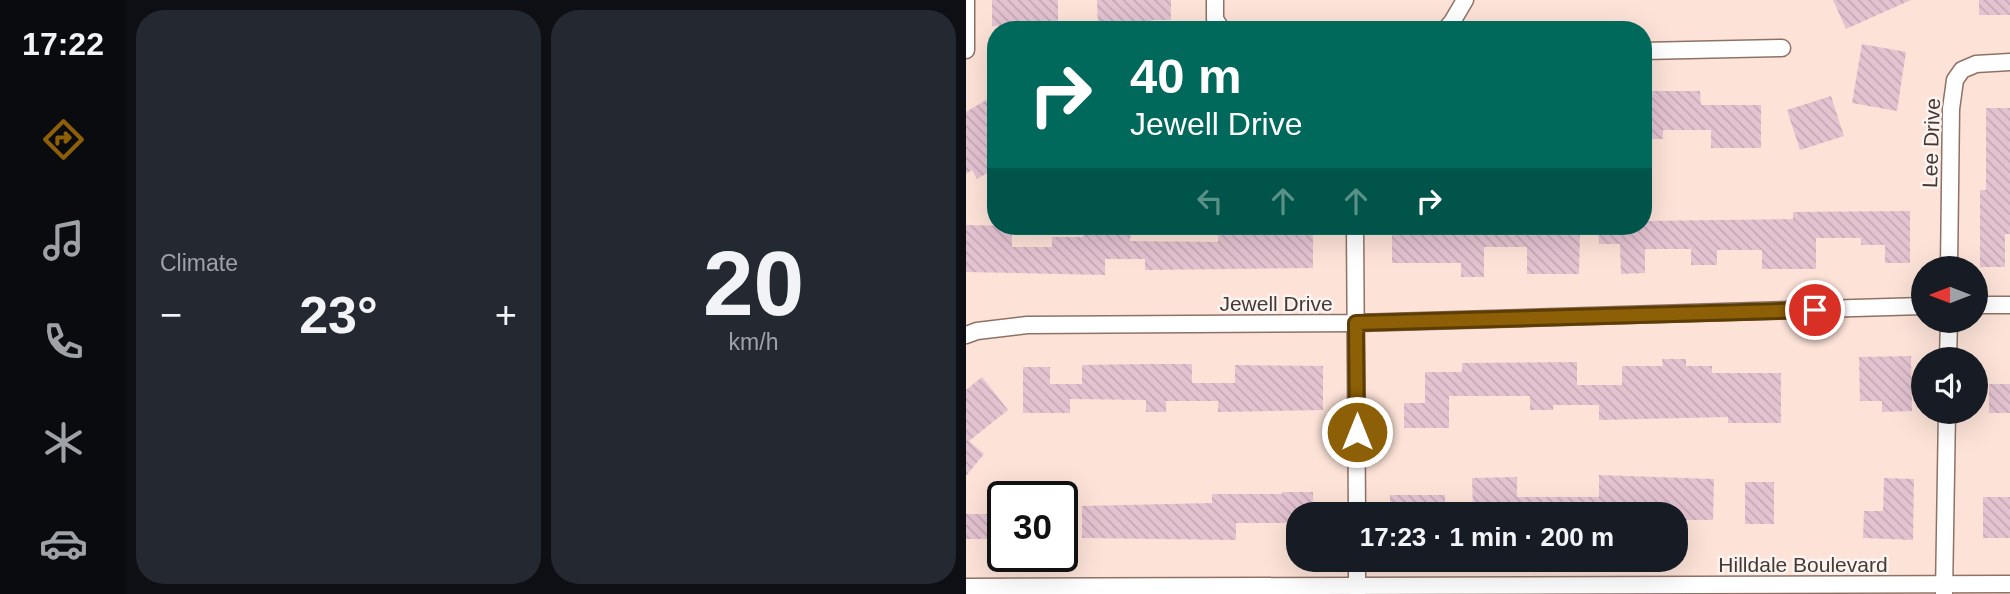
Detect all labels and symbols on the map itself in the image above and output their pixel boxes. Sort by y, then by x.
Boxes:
street label: Lee Drive [1918,98,1944,188]
north arrow [1911,256,1988,332]
pin [1785,280,1845,340]
street label: Jewell Drive [1219,292,1333,315]
position arrow [1320,395,1394,469]
speed limit sign: 30 [987,481,1078,572]
street label: Hilldale Boulevard [1718,553,1888,576]

